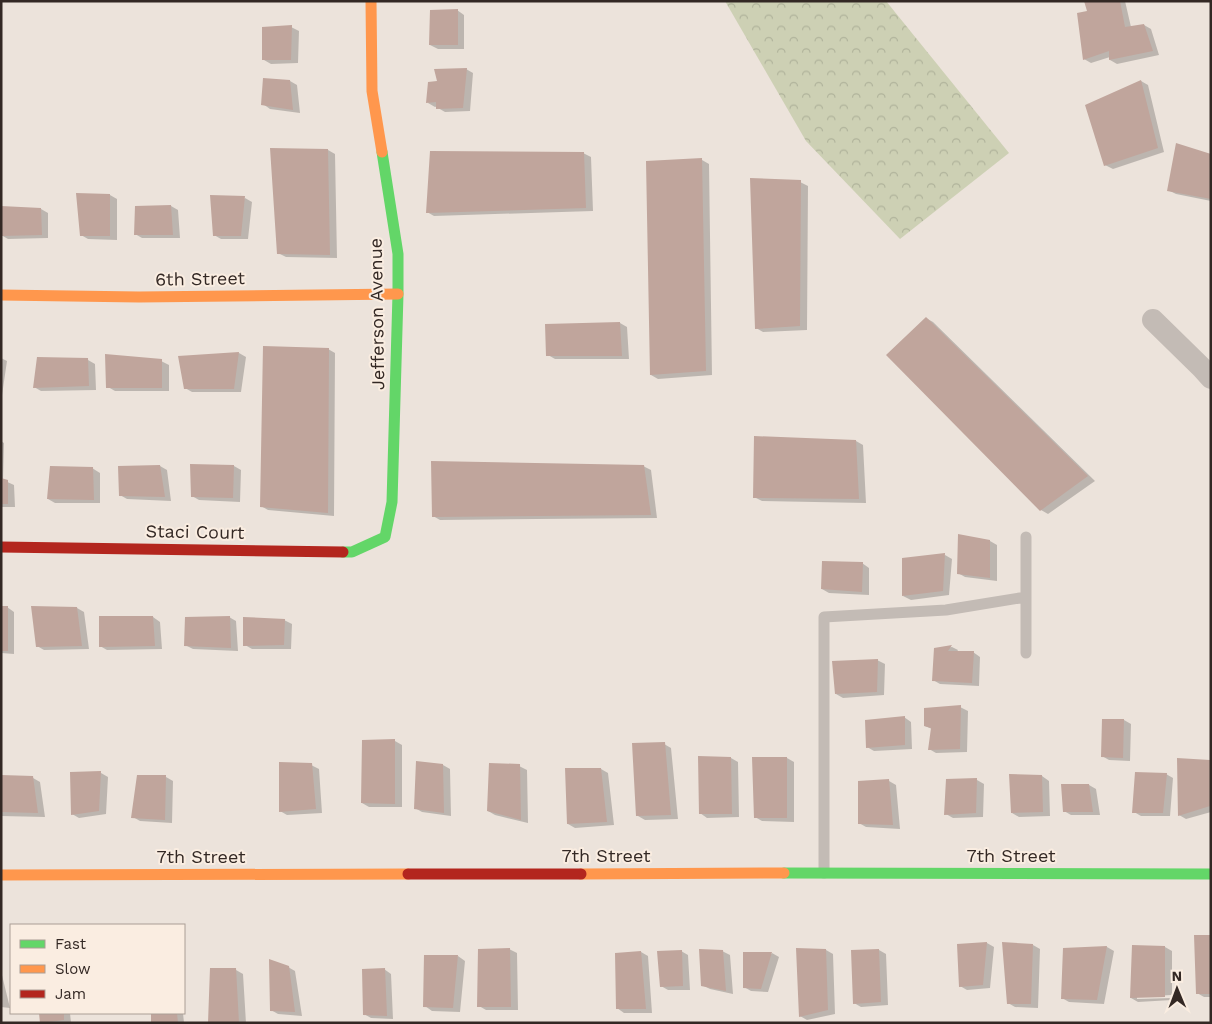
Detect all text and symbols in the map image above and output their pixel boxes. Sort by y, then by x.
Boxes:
street label: Jefferson Avenue [365,238,388,390]
street label: 6th Street [155,267,246,290]
street label: Staci Court [145,520,245,543]
street label: 7th Street [561,845,651,866]
street label: 7th Street [966,845,1056,866]
street label: 7th Street [156,846,246,867]
legend [10,924,185,1014]
text: Fast [55,935,87,953]
text: Slow [55,960,91,978]
north arrow [1152,964,1202,1014]
text: N [1171,968,1182,984]
text: Jam [55,985,86,1003]

